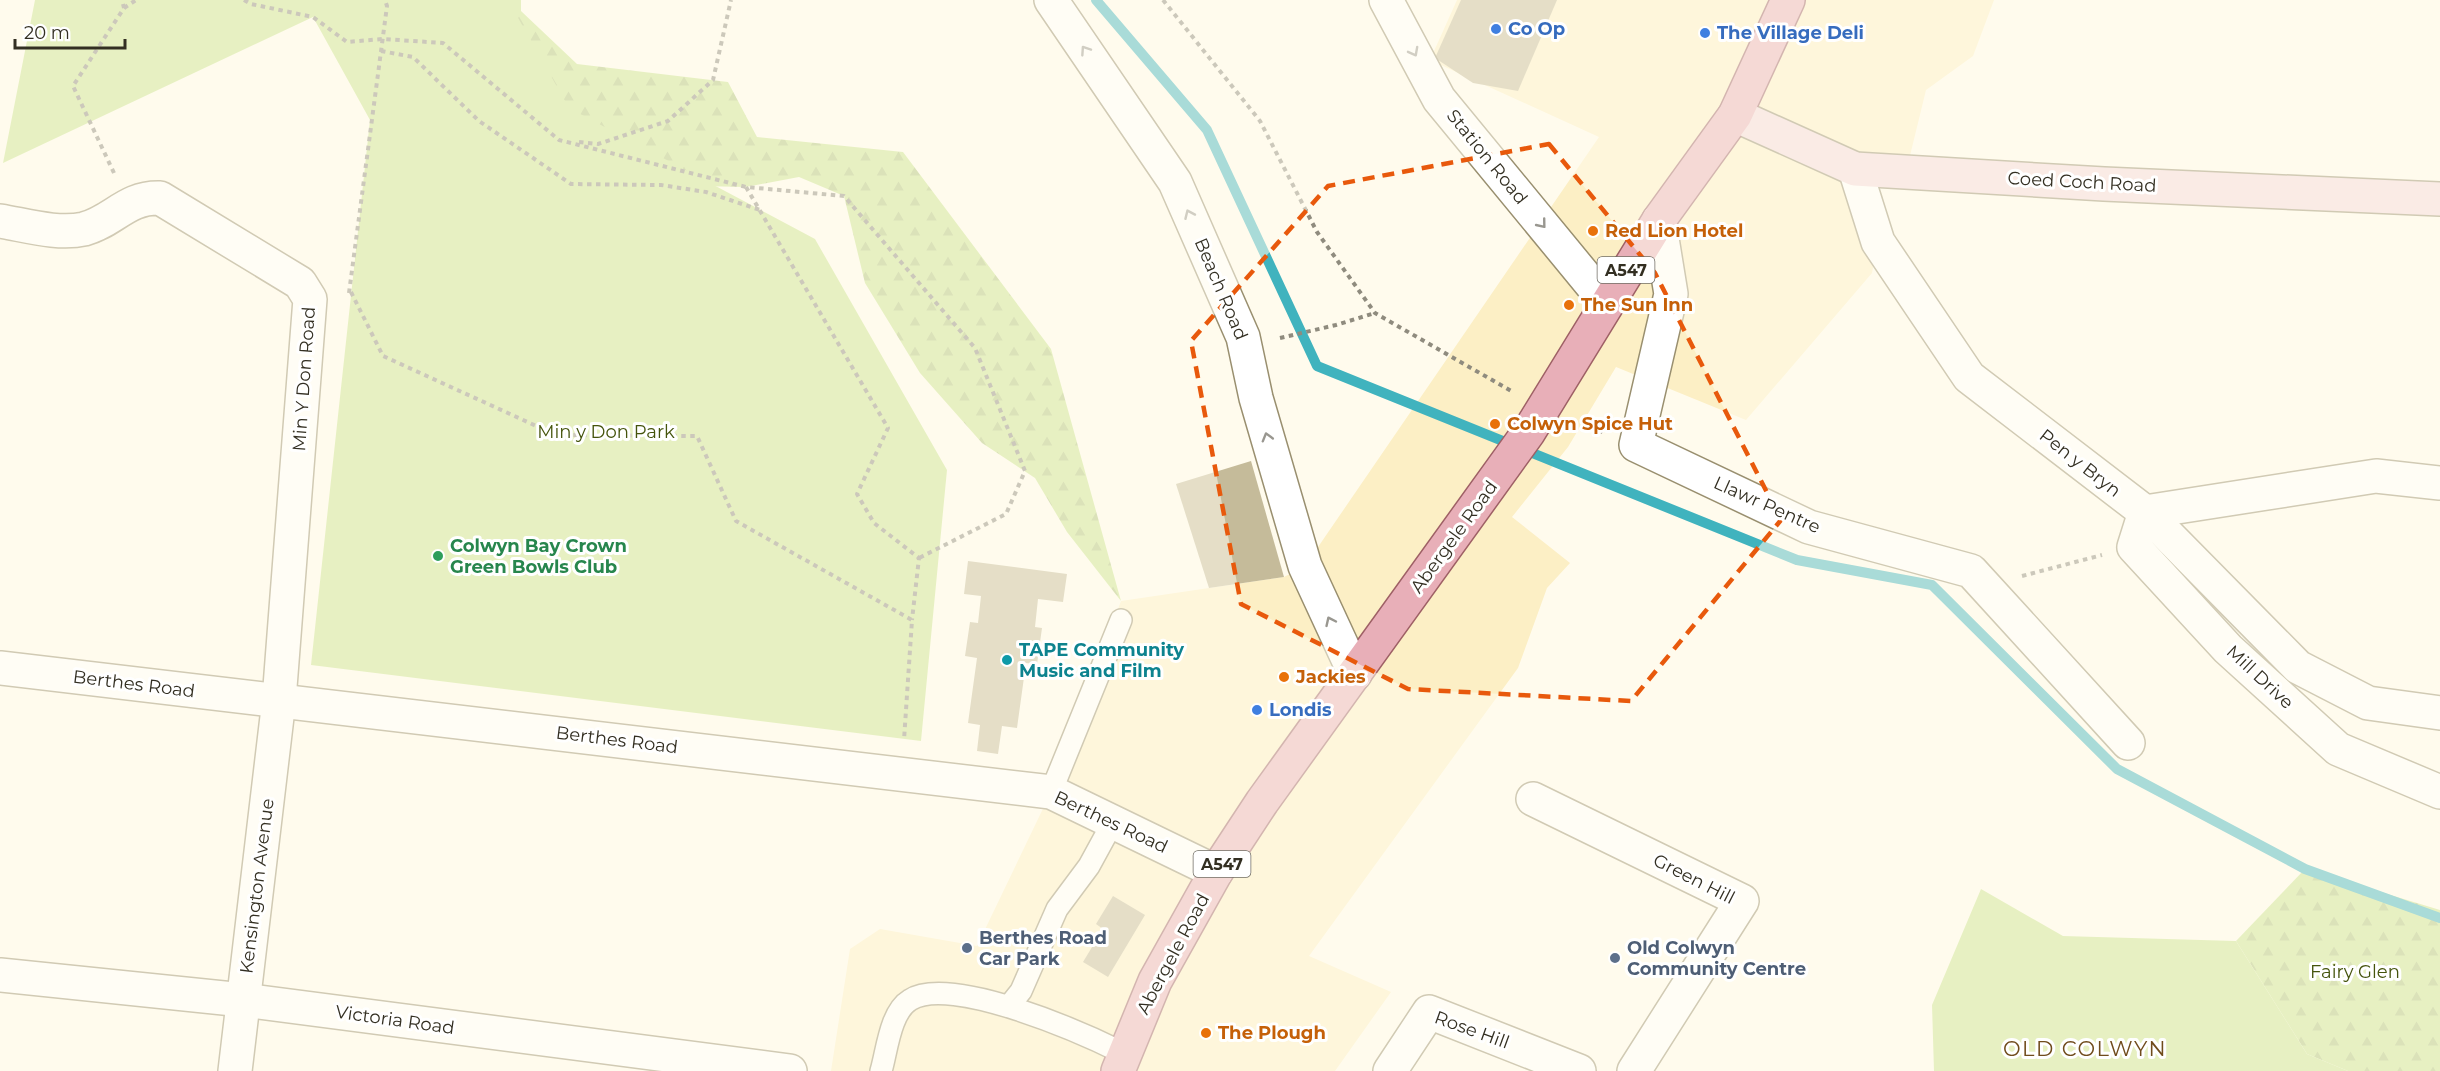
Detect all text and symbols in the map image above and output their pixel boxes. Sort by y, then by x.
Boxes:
scale bar [15,12,124,50]
place label: Co Op [1508,18,1565,40]
text: 20 m [24,22,70,44]
marker: Co Op [1489,22,1503,36]
place label: The Village Deli [1717,22,1864,44]
marker: The Village Deli [1698,26,1712,40]
one-way arrow [1081,45,1092,56]
one-way arrow [1407,45,1418,56]
street label: Station Road [1442,105,1532,209]
street label: Coed Coch Road [2007,167,2157,197]
one-way arrow [1184,210,1196,221]
one-way arrow [1535,218,1546,229]
place label: Red Lion Hotel [1605,220,1743,242]
marker: Red Lion Hotel [1586,224,1600,238]
street label: Beach Road [1190,235,1252,343]
road number: A547 [1598,257,1654,283]
place label: The Sun Inn [1581,294,1693,316]
marker: The Sun Inn [1562,298,1576,312]
street label: Min Y Don Road [288,306,320,452]
place label: Colwyn Spice Hut [1507,413,1673,435]
marker: Colwyn Spice Hut [1488,417,1502,431]
park label: Min y Don Park [537,421,675,443]
street label: Pen y Bryn [2035,424,2125,502]
one-way arrow [1262,432,1274,443]
street label: Llawr Pentre [1710,472,1824,538]
street label: Abergele Road [1406,476,1502,598]
place label: Colwyn Bay Crown Green Bowls Club [450,535,627,578]
marker: Colwyn Bay Crown Green Bowls Club [431,549,445,563]
one-way arrow [1326,616,1338,627]
place label: TAPE Community Music and Film [1019,639,1184,682]
street label: Mill Drive [2222,640,2298,714]
marker: TAPE Community Music and Film [1000,653,1014,667]
street label: Berthes Road [72,666,196,702]
place label: Jackies [1295,666,1366,688]
marker: Jackies [1277,670,1291,684]
place label: Londis [1269,699,1332,721]
marker: Londis [1250,703,1264,717]
street label: Berthes Road [555,722,679,758]
street label: Berthes Road [1051,786,1171,858]
street label: Kensington Avenue [235,797,279,975]
street label: Green Hill [1649,849,1739,909]
road number: A547 [1194,851,1250,877]
street label: Abergele Road [1132,890,1214,1018]
place label: Berthes Road Car Park [979,927,1107,970]
place label: Old Colwyn Community Centre [1627,937,1806,980]
marker: Berthes Road Car Park [960,941,974,955]
marker: Old Colwyn Community Centre [1608,951,1622,965]
park label: Fairy Glen [2310,961,2400,983]
street label: Victoria Road [334,1001,456,1039]
street label: Rose Hill [1432,1006,1512,1054]
place label: The Plough [1218,1022,1326,1044]
marker: The Plough [1199,1026,1213,1040]
district label: OLD COLWYN [2003,1036,2167,1061]

